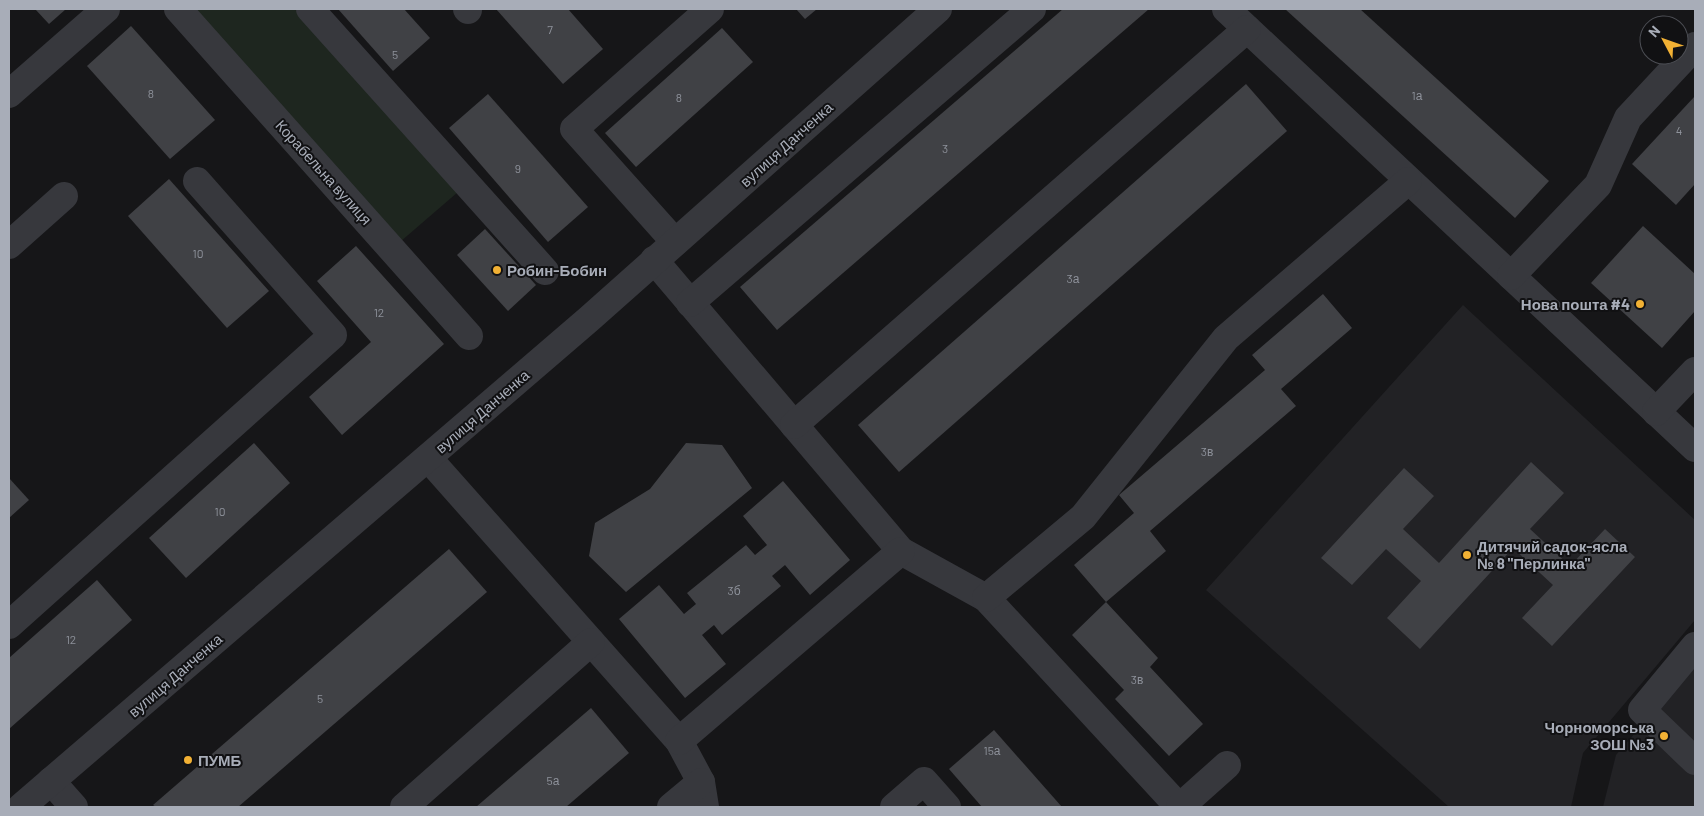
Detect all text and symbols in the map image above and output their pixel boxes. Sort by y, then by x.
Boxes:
north arrow [1639,15,1689,65]
house number: 7 [547,22,553,36]
text: N [1644,22,1663,40]
house number: 5 [392,47,398,61]
house number: 8 [148,86,154,100]
house number: 1а [1412,88,1423,102]
house number: 8 [676,90,682,104]
street label: вулиця Данченка [736,97,836,190]
street label: Корабельна вулиця [272,116,376,228]
house number: 4 [1676,123,1682,137]
house number: 3 [942,141,948,155]
house number: 9 [515,161,521,175]
house number: 10 [193,246,203,260]
place label: Робин-Бобин [507,261,607,279]
marker: Робин-Бобин [491,264,503,276]
house number: 3а [1067,271,1080,285]
place label: Нова пошта #4 [1521,295,1630,313]
marker: Нова пошта #4 [1634,298,1646,310]
house number: 12 [374,305,384,319]
street label: вулиця Данченка [432,365,533,457]
house number: 3в [1201,444,1213,458]
house number: 10 [215,504,225,518]
place label: Дитячий садок-ясла № 8 "Перлинка" [1477,537,1628,572]
marker: Дитячий садок-ясла № 8 "Перлинка" [1461,549,1473,561]
house number: 3б [727,583,741,597]
street label: вулиця Данченка [125,629,226,721]
house number: 12 [66,632,76,646]
house number: 3в [1131,672,1143,686]
house number: 5 [317,691,323,705]
place label: Чорноморська ЗОШ №3 [1544,718,1655,753]
marker: Чорноморська ЗОШ №3 [1658,730,1670,742]
house number: 15а [983,743,1001,757]
place label: ПУМБ [198,751,242,769]
marker: ПУМБ [182,754,194,766]
house number: 5а [547,773,560,787]

